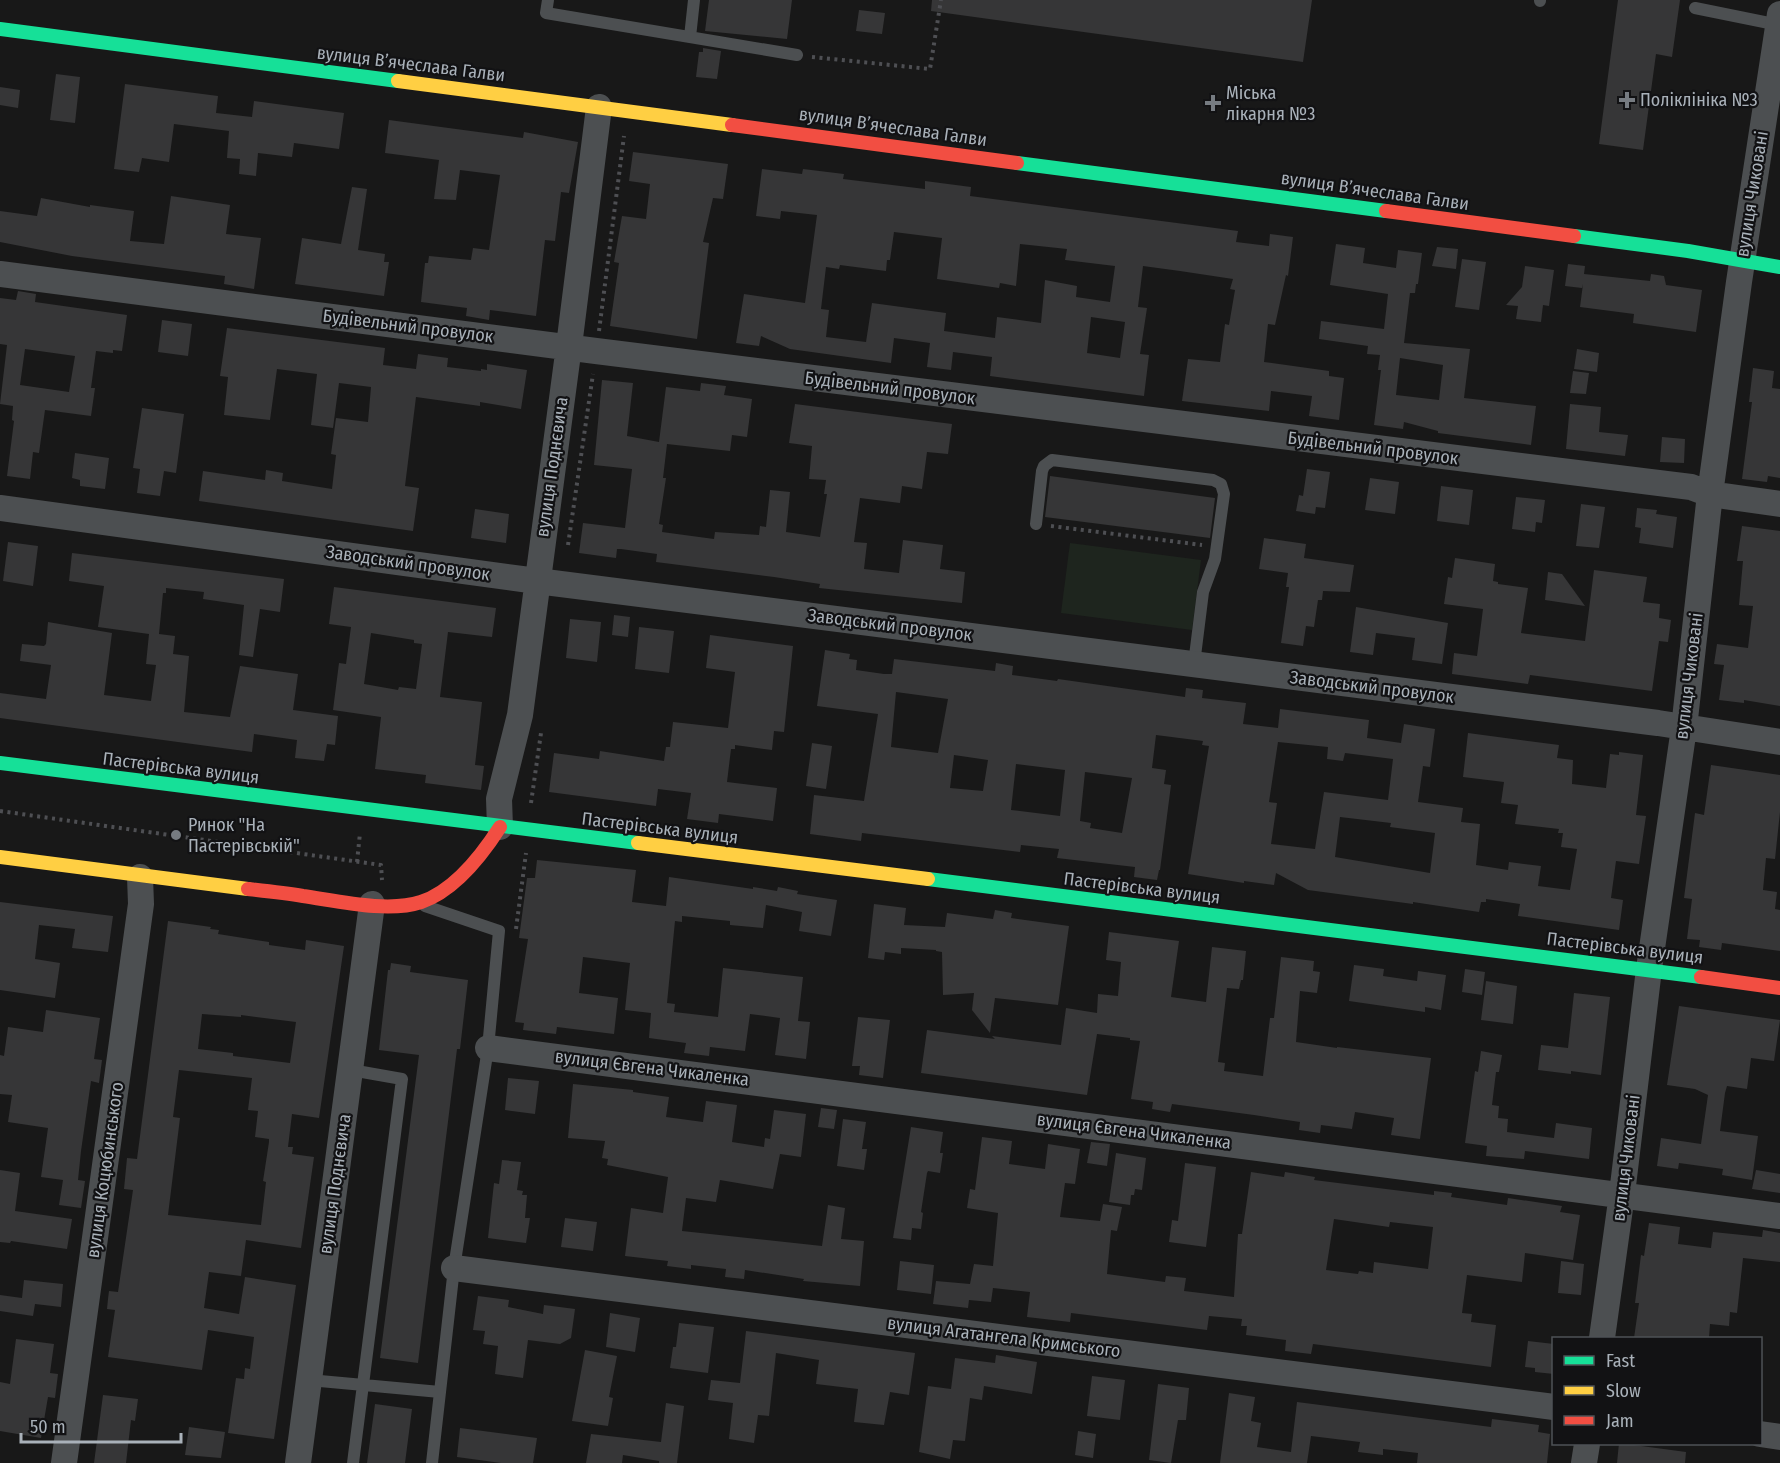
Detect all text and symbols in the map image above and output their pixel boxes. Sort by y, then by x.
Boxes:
street label: вулиця Вʼячеслава Галви [316,42,506,86]
place label: Міська лікарня №3 [1226,82,1315,125]
place label: Поліклініка №3 [1640,89,1758,111]
marker: Поліклініка №3 [1618,91,1636,109]
marker: Міська лікарня №3 [1204,94,1222,112]
street label: вулиця Вʼячеслава Галви [798,103,988,151]
street label: вулиця Чиковані [1731,129,1773,259]
street label: вулиця Вʼячеслава Галви [1280,167,1470,215]
street label: Будівельний провулок [321,305,495,347]
street label: Будівельний провулок [803,367,977,409]
street label: вулиця Поднєвича [531,395,573,539]
street label: Будівельний провулок [1286,427,1460,469]
street label: Заводський провулок [325,541,492,585]
street label: Заводський провулок [807,604,974,646]
street label: вулиця Чиковані [1670,611,1708,741]
street label: Заводський провулок [1289,666,1456,708]
street label: Пастерівська вулиця [102,747,260,789]
street label: Пастерівська вулиця [581,807,739,849]
place label: Ринок "На Пастерівській" [188,814,300,857]
marker: Ринок "На Пастерівській" [169,828,183,842]
street label: Пастерівська вулиця [1063,867,1221,909]
street label: Пастерівська вулиця [1546,927,1704,969]
street label: вулиця Євгена Чикаленка [554,1045,751,1091]
street label: вулиця Коцюбинського [82,1080,128,1260]
street label: вулиця Чиковані [1607,1093,1645,1223]
street label: вулиця Євгена Чикаленка [1036,1108,1233,1154]
street label: вулиця Поднєвича [314,1112,356,1256]
street label: вулиця Агатангела Кримського [886,1312,1122,1362]
legend [1552,1337,1762,1445]
text: Fast [1606,1350,1635,1372]
text: Slow [1606,1380,1641,1402]
scale bar [21,1406,182,1444]
text: Jam [1606,1410,1634,1432]
text: 50 m [30,1416,66,1438]

